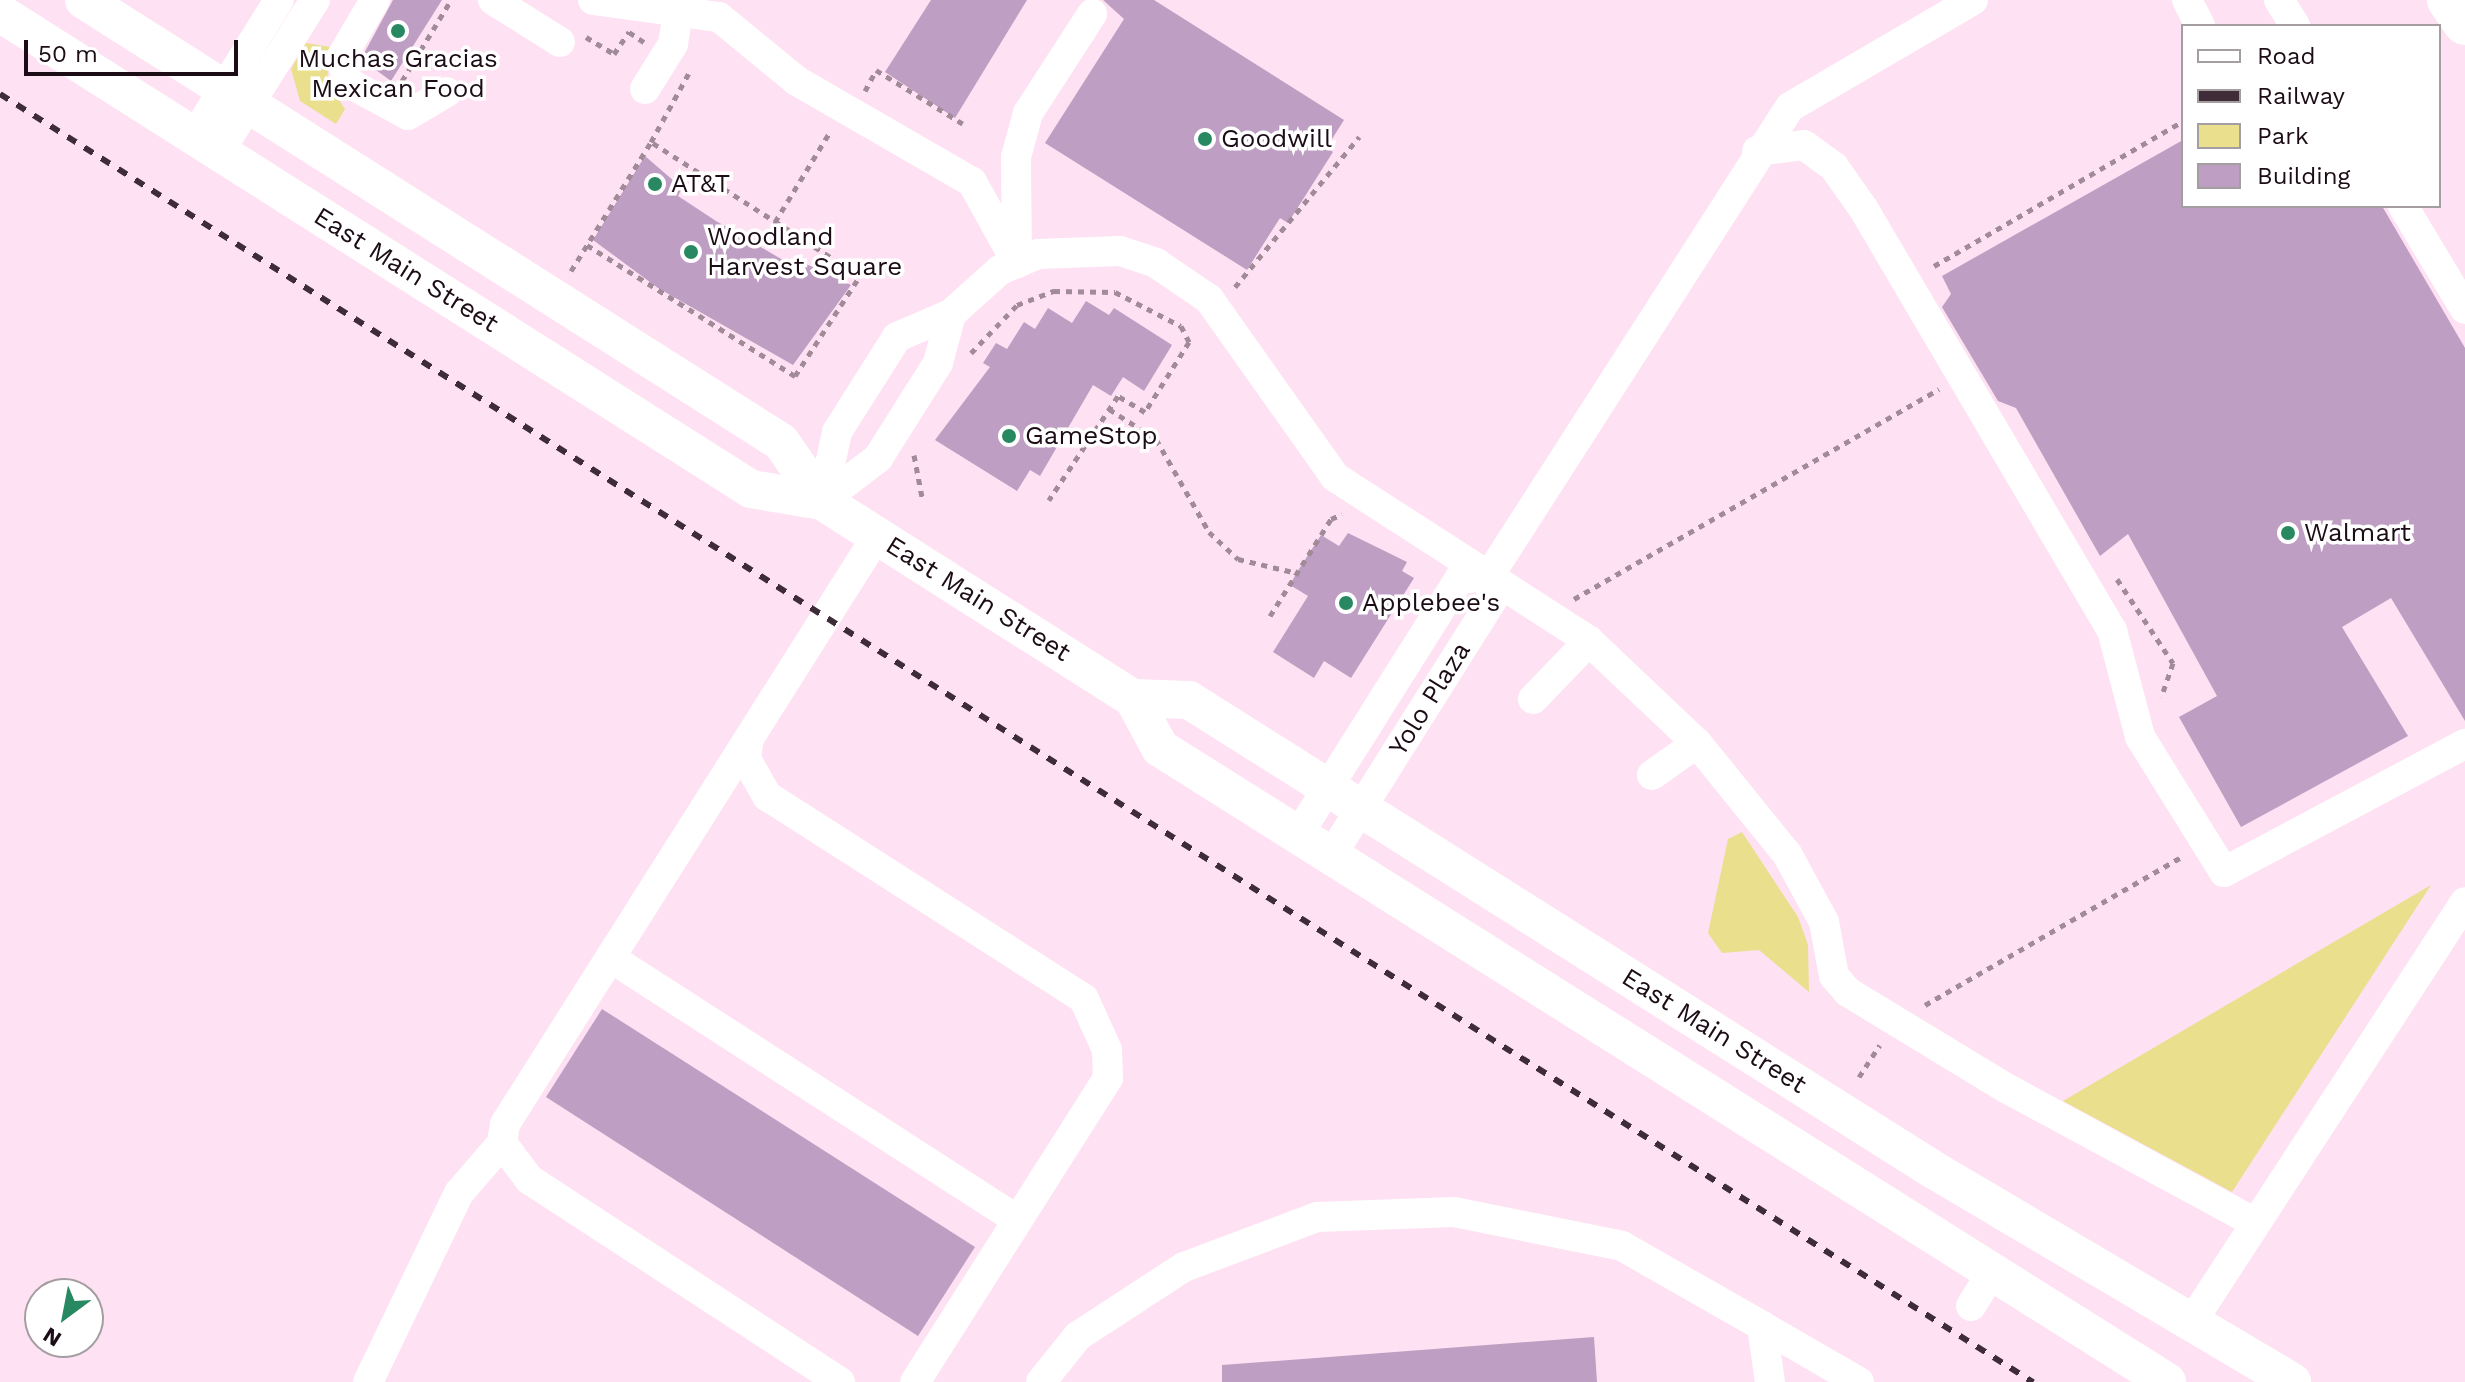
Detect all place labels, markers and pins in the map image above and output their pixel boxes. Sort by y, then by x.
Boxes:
marker: Muchas Gracias Mexican Food [389,22,407,40]
place label: Muchas Gracias Mexican Food [298,43,498,104]
place label: Goodwill [1221,123,1332,155]
marker: Goodwill [1196,130,1214,148]
place label: AT&T [671,168,730,200]
marker: AT&T [646,175,664,193]
place label: Woodland Harvest Square [707,221,902,282]
marker: Woodland Harvest Square [682,243,700,261]
place label: GameStop [1025,420,1158,452]
marker: GameStop [1000,427,1018,445]
place label: Walmart [2304,517,2411,549]
marker: Walmart [2279,524,2297,542]
place label: Applebee's [1362,587,1500,619]
marker: Applebee's [1337,594,1355,612]

